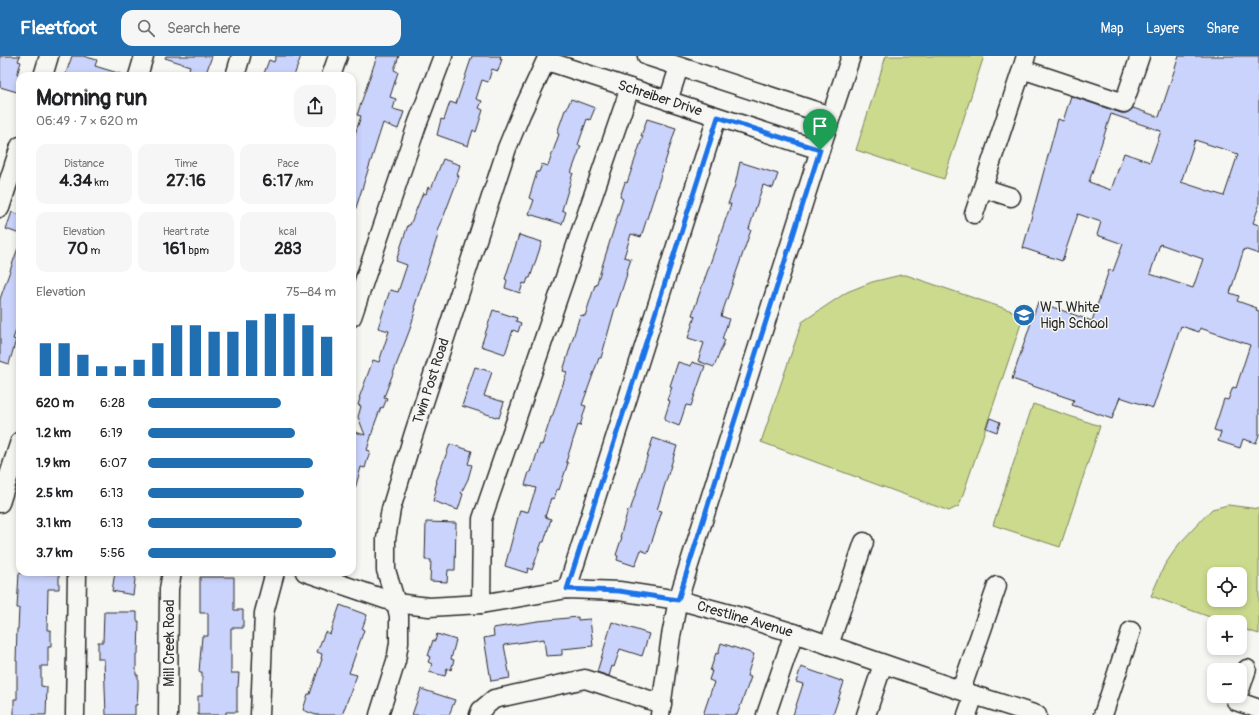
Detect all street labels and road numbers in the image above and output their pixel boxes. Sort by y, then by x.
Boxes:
street label: Schreiber Drive [616,76,704,120]
street label: Twin Post Road [409,336,453,426]
street label: Crestline Avenue [695,597,795,641]
street label: Mill Creek Road [161,599,178,687]

